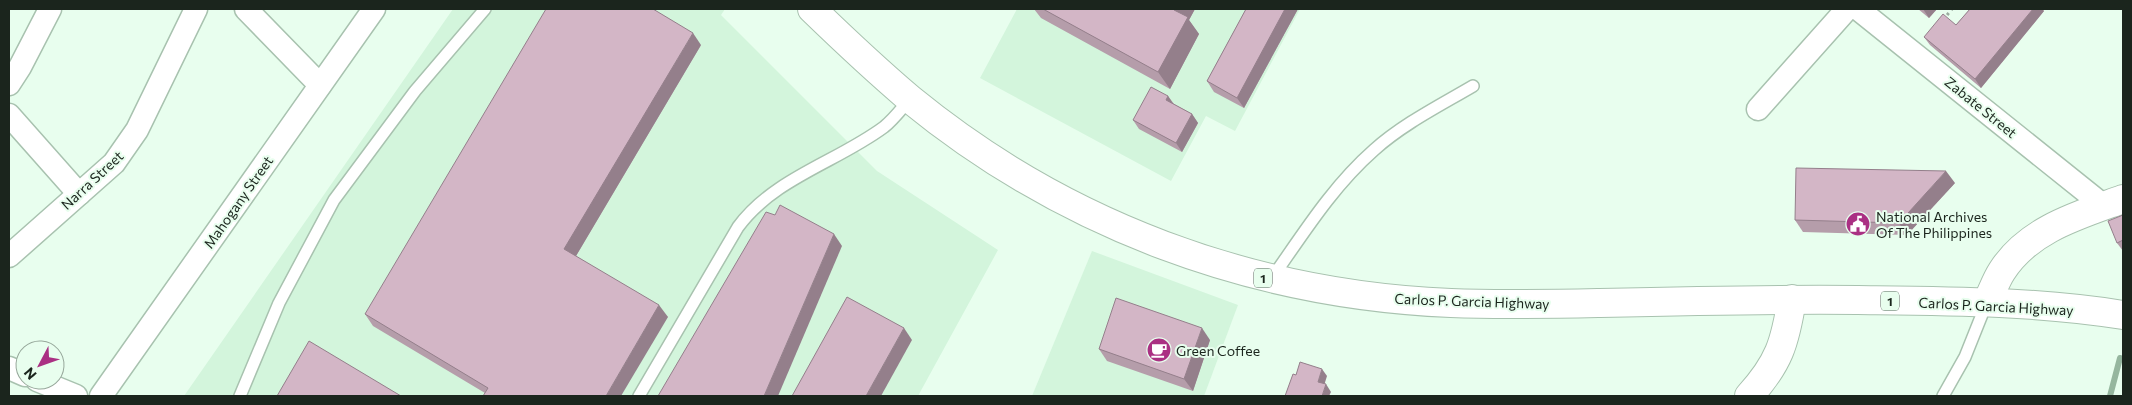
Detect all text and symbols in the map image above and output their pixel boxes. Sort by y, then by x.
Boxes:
street label: Zabate Street [1942,73,2021,141]
street label: Narra Street [57,147,127,213]
street label: Mahogany Street [200,152,276,252]
place label: National Archives Of The Philippines [1876,208,1992,241]
public building icon: National Archives Of The Philippines [1845,211,1871,237]
road number: 1 [1254,268,1272,288]
street label: Carlos P. Garcia Highway [1394,290,1550,312]
road number: 1 [1881,292,1899,310]
street label: Carlos P. Garcia Highway [1918,293,2074,319]
cafe icon: Green Coffee [1146,337,1172,363]
north arrow [15,340,65,390]
place label: Green Coffee [1176,342,1260,359]
text: N [20,364,40,383]

